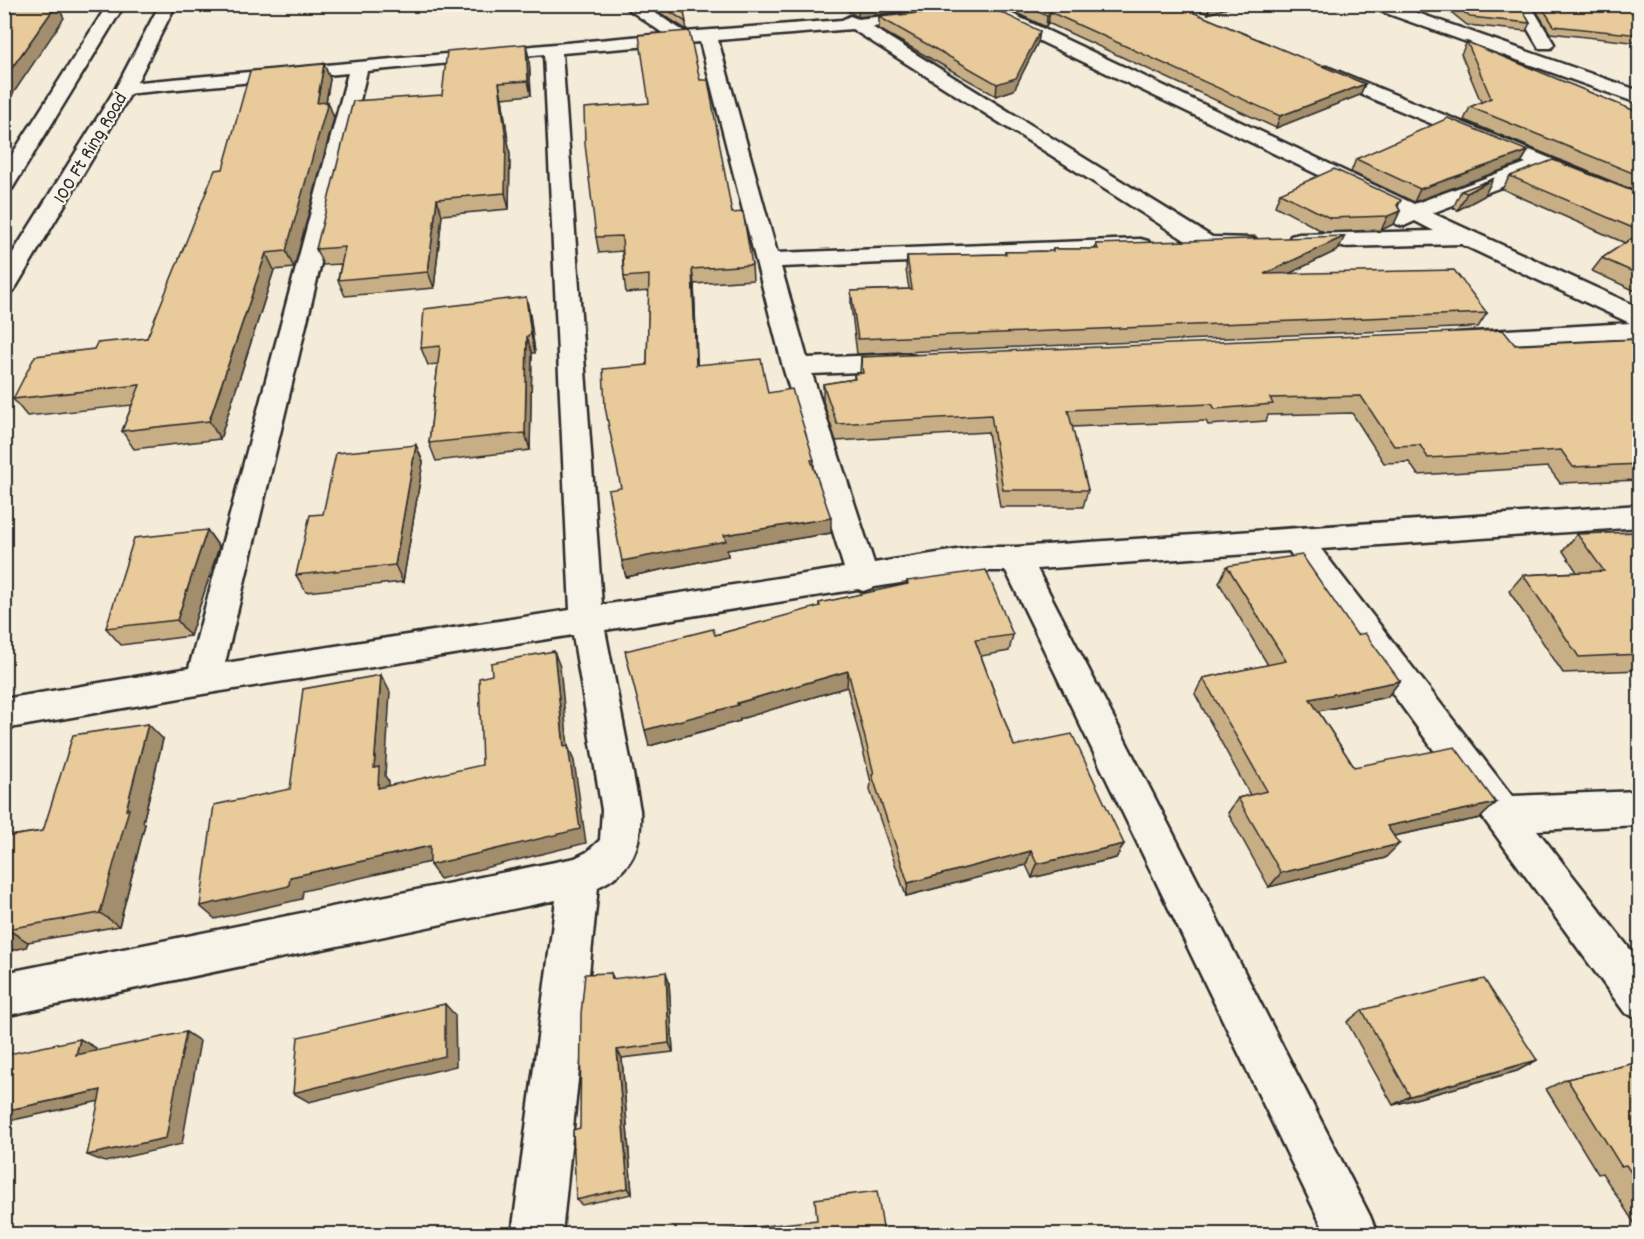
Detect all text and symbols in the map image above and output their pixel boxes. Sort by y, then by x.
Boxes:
street label: 100 Ft Ring Road [47,88,136,209]

